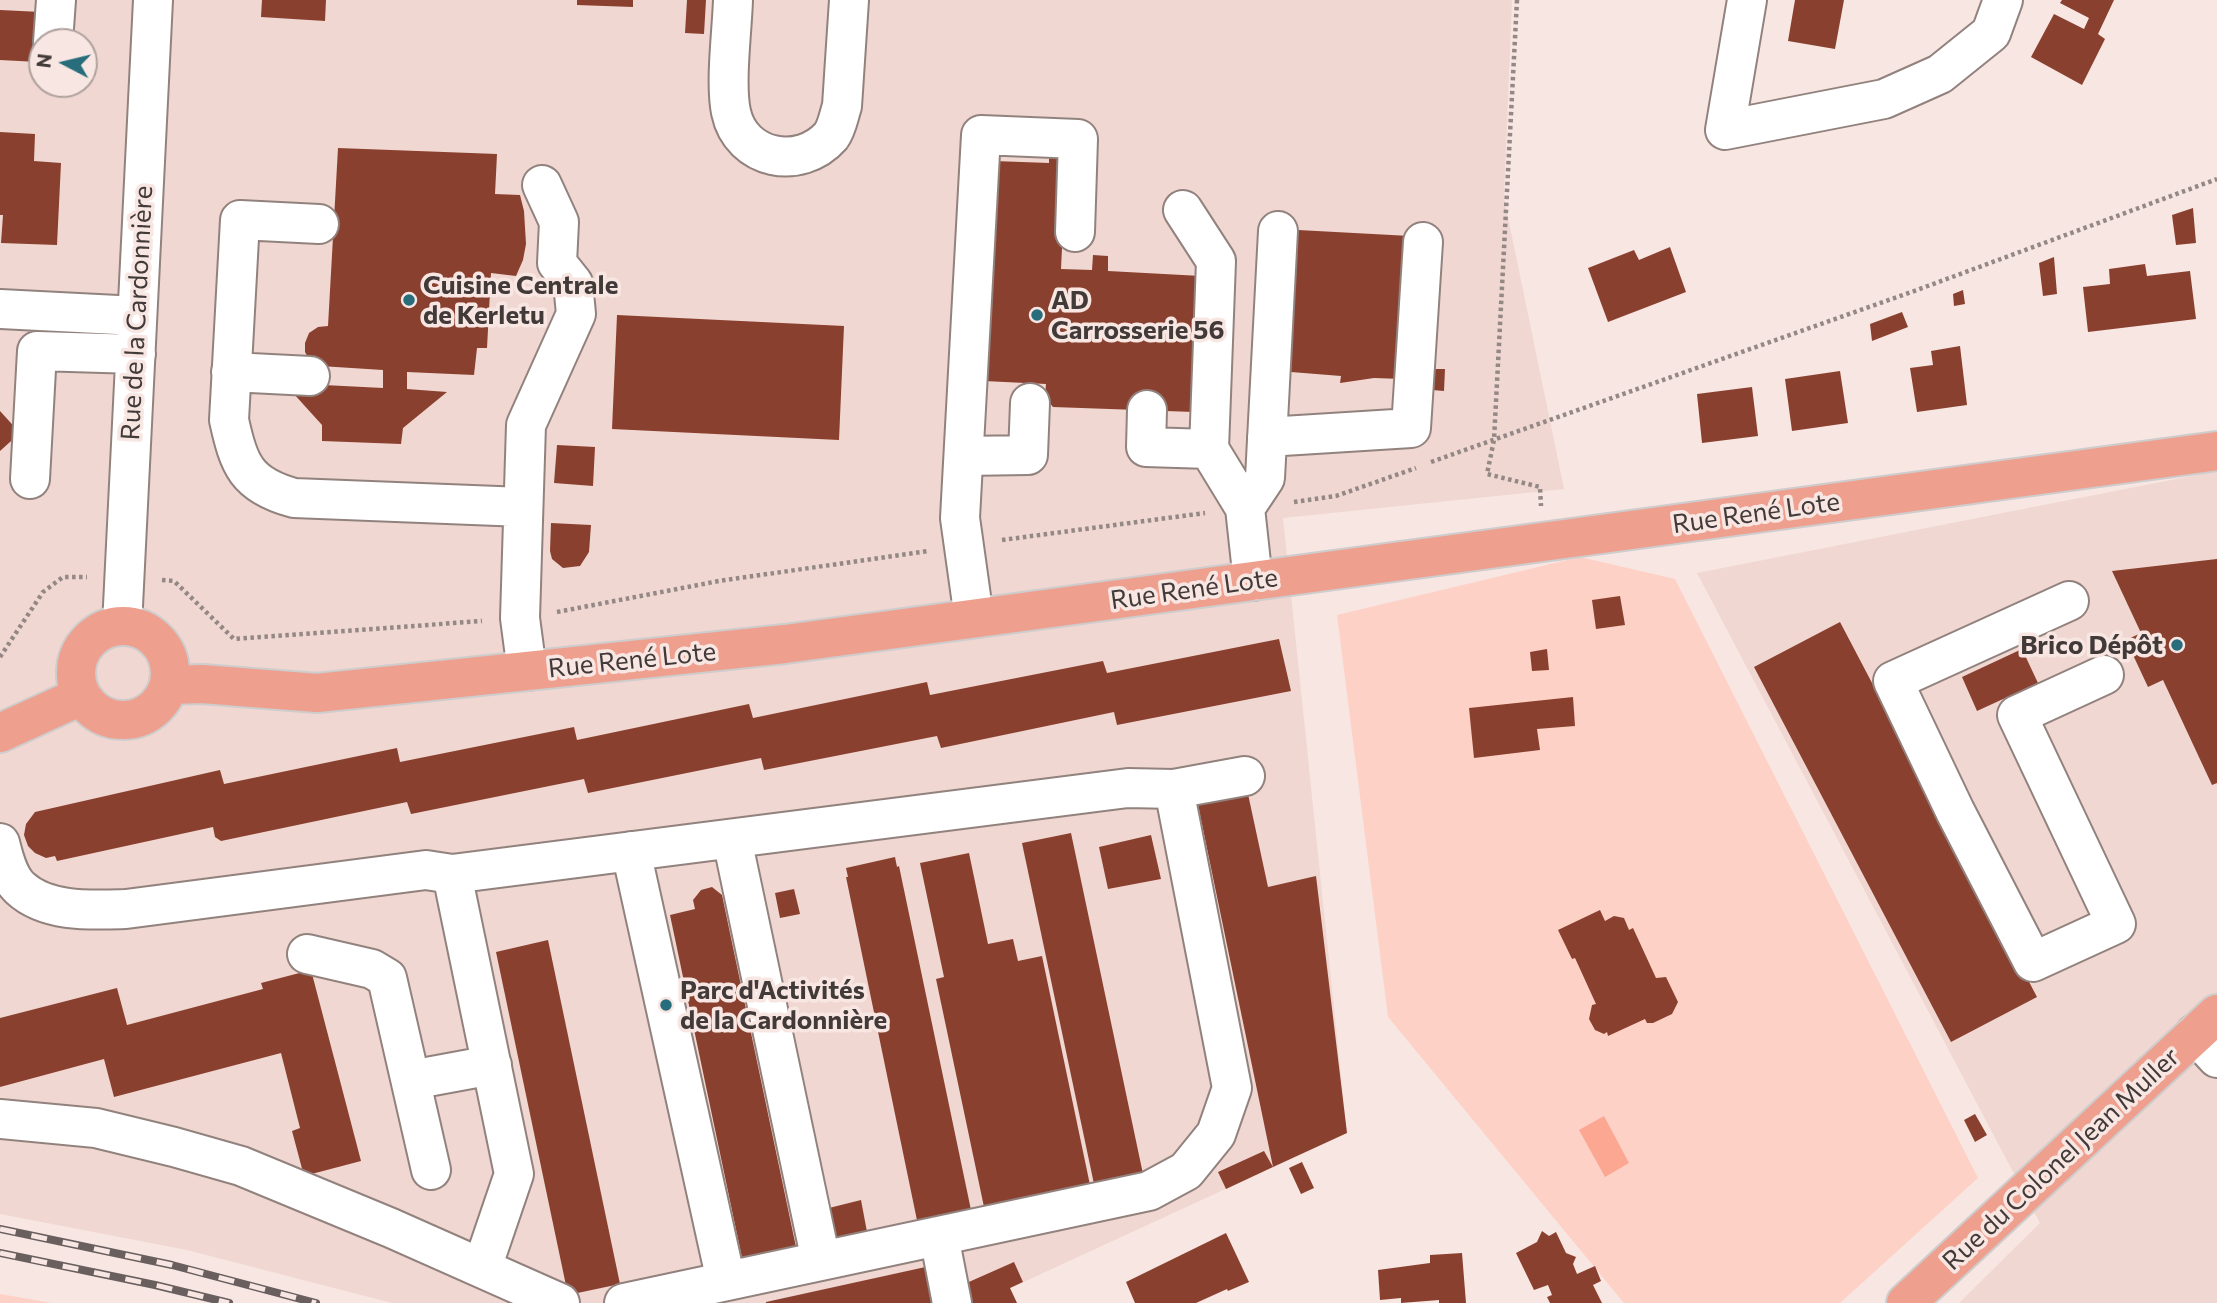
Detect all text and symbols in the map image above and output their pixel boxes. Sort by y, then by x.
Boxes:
north arrow [28,28,98,98]
text: N [31,52,56,69]
street label: Rue de la Cardonnière [115,185,159,441]
place label: Cuisine Centrale de Kerletu [423,269,618,330]
place label: AD Carrosserie 56 [1051,284,1225,346]
marker: Cuisine Centrale de Kerletu [401,292,417,308]
marker: AD Carrosserie 56 [1029,307,1045,323]
street label: Rue René Lote [1670,486,1842,540]
street label: Rue René Lote [1108,562,1280,616]
place label: Brico Dépôt [2020,629,2163,661]
street label: Rue René Lote [546,636,718,684]
marker: Brico Dépôt [2169,637,2185,653]
place label: Parc d'Activités de la Cardonnière [680,974,887,1036]
marker: Parc d'Activités de la Cardonnière [658,997,674,1013]
street label: Rue du Colonel Jean Muller [1936,1041,2186,1277]

